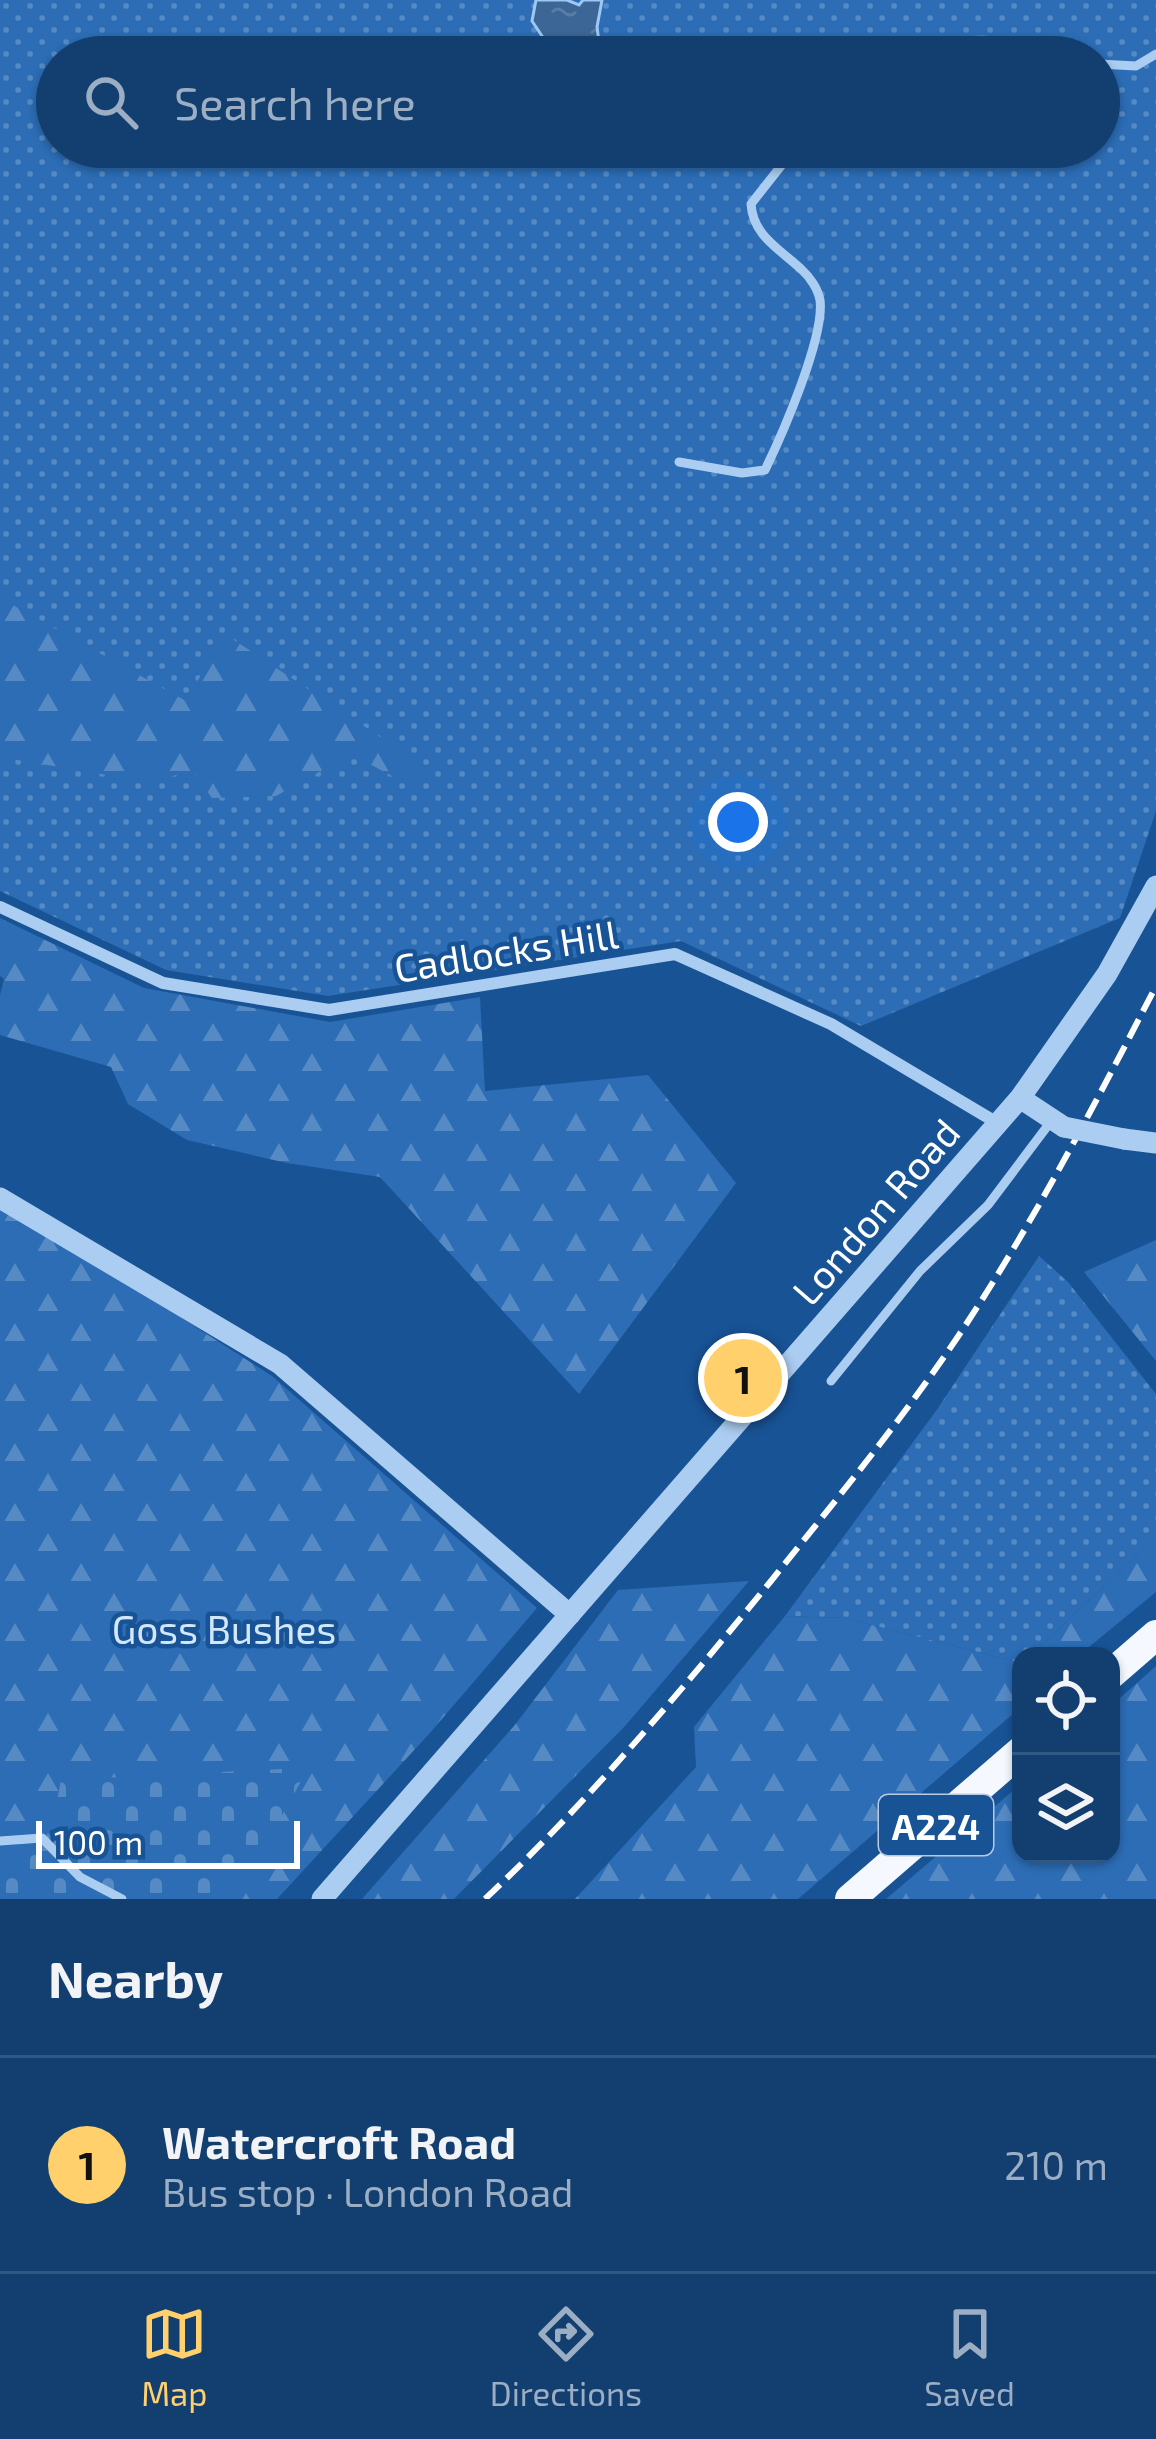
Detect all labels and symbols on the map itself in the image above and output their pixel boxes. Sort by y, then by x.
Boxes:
your location [708,792,768,852]
street label: Cadlocks Hill [391,909,622,991]
street label: London Road [782,1109,968,1313]
pin: 1 [704,1333,782,1423]
park label: Goss Bushes [112,1605,336,1652]
road number: A224 [879,1795,993,1855]
scale bar [36,1815,300,1868]

